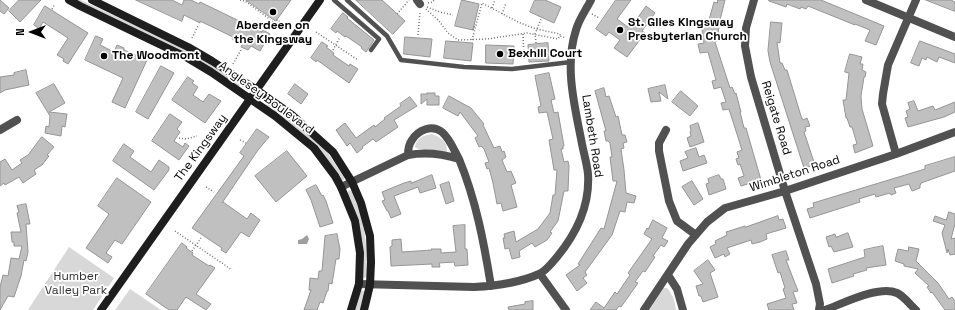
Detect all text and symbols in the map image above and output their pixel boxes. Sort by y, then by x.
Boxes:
marker: Aberdeen on the Kingsway [268,7,278,17]
north arrow [12,12,52,52]
place label: St. Giles Kingsway Presbyterian Church [628,16,747,44]
place label: Aberdeen on the Kingsway [234,19,312,47]
marker: St. Giles Kingsway Presbyterian Church [615,25,625,35]
text: N [13,28,27,36]
place label: Bexhill Court [508,47,582,61]
place label: The Woodmont [112,49,200,63]
marker: Bexhill Court [495,49,505,59]
marker: The Woodmont [99,51,109,61]
street label: Anglesey Boulevard [216,59,316,137]
street label: Reigate Road [758,79,794,157]
street label: Lambeth Road [578,93,606,179]
street label: The Kingsway [172,112,230,184]
street label: Wimbleton Road [748,153,842,195]
park label: Humber Valley Park [45,270,107,298]

